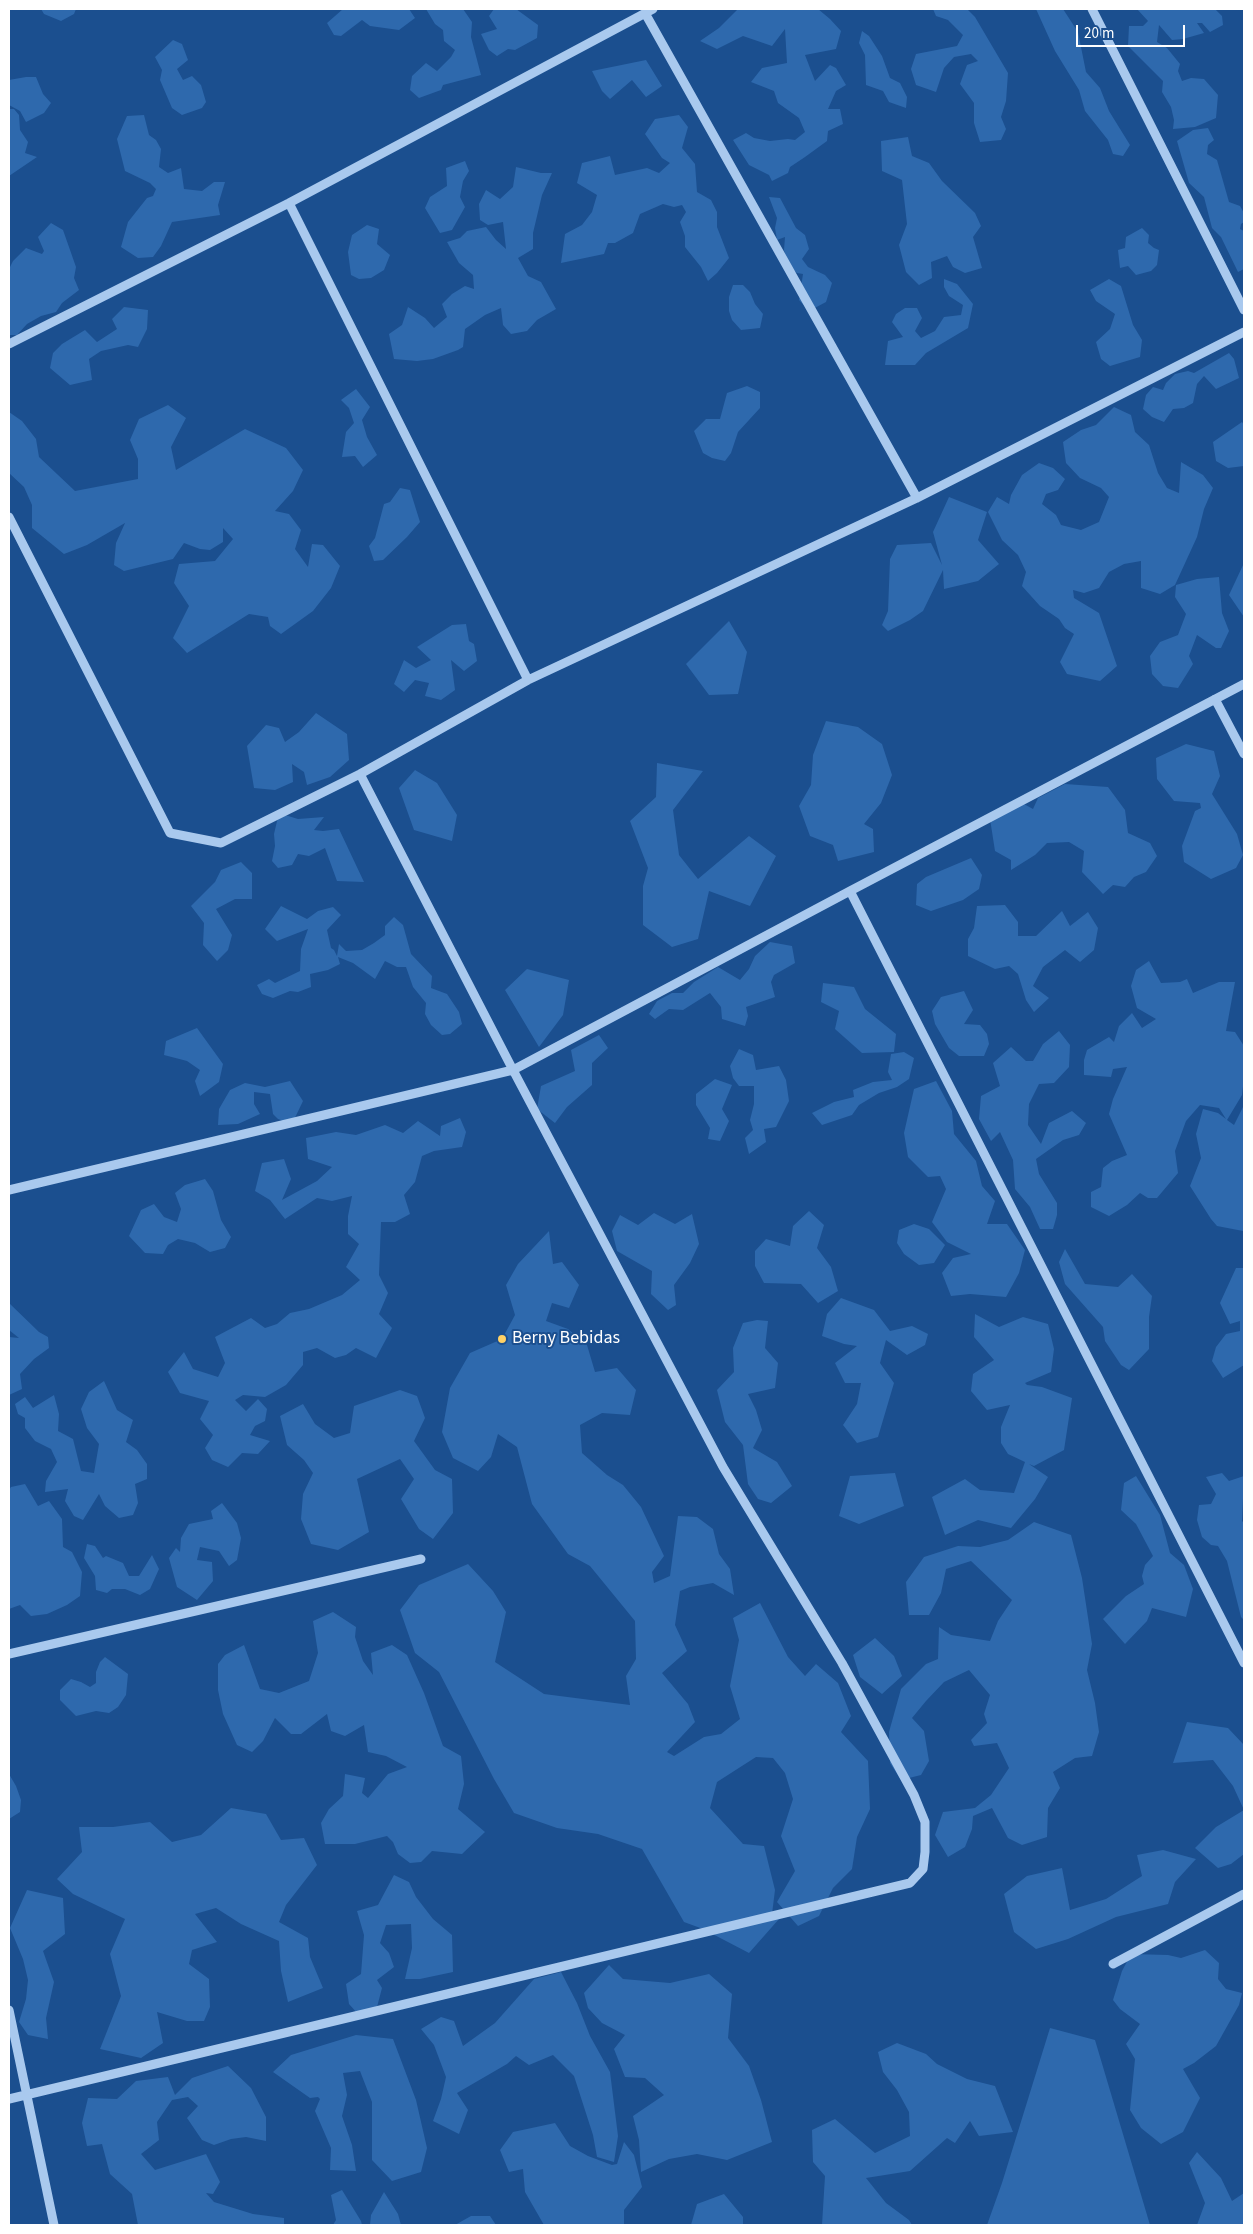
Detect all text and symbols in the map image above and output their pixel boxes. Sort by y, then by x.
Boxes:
scale bar [1078,15,1187,47]
text: 20 m [1084,23,1114,44]
place label: Berny Bebidas [512,1328,620,1350]
marker: Berny Bebidas [496,1333,508,1345]

